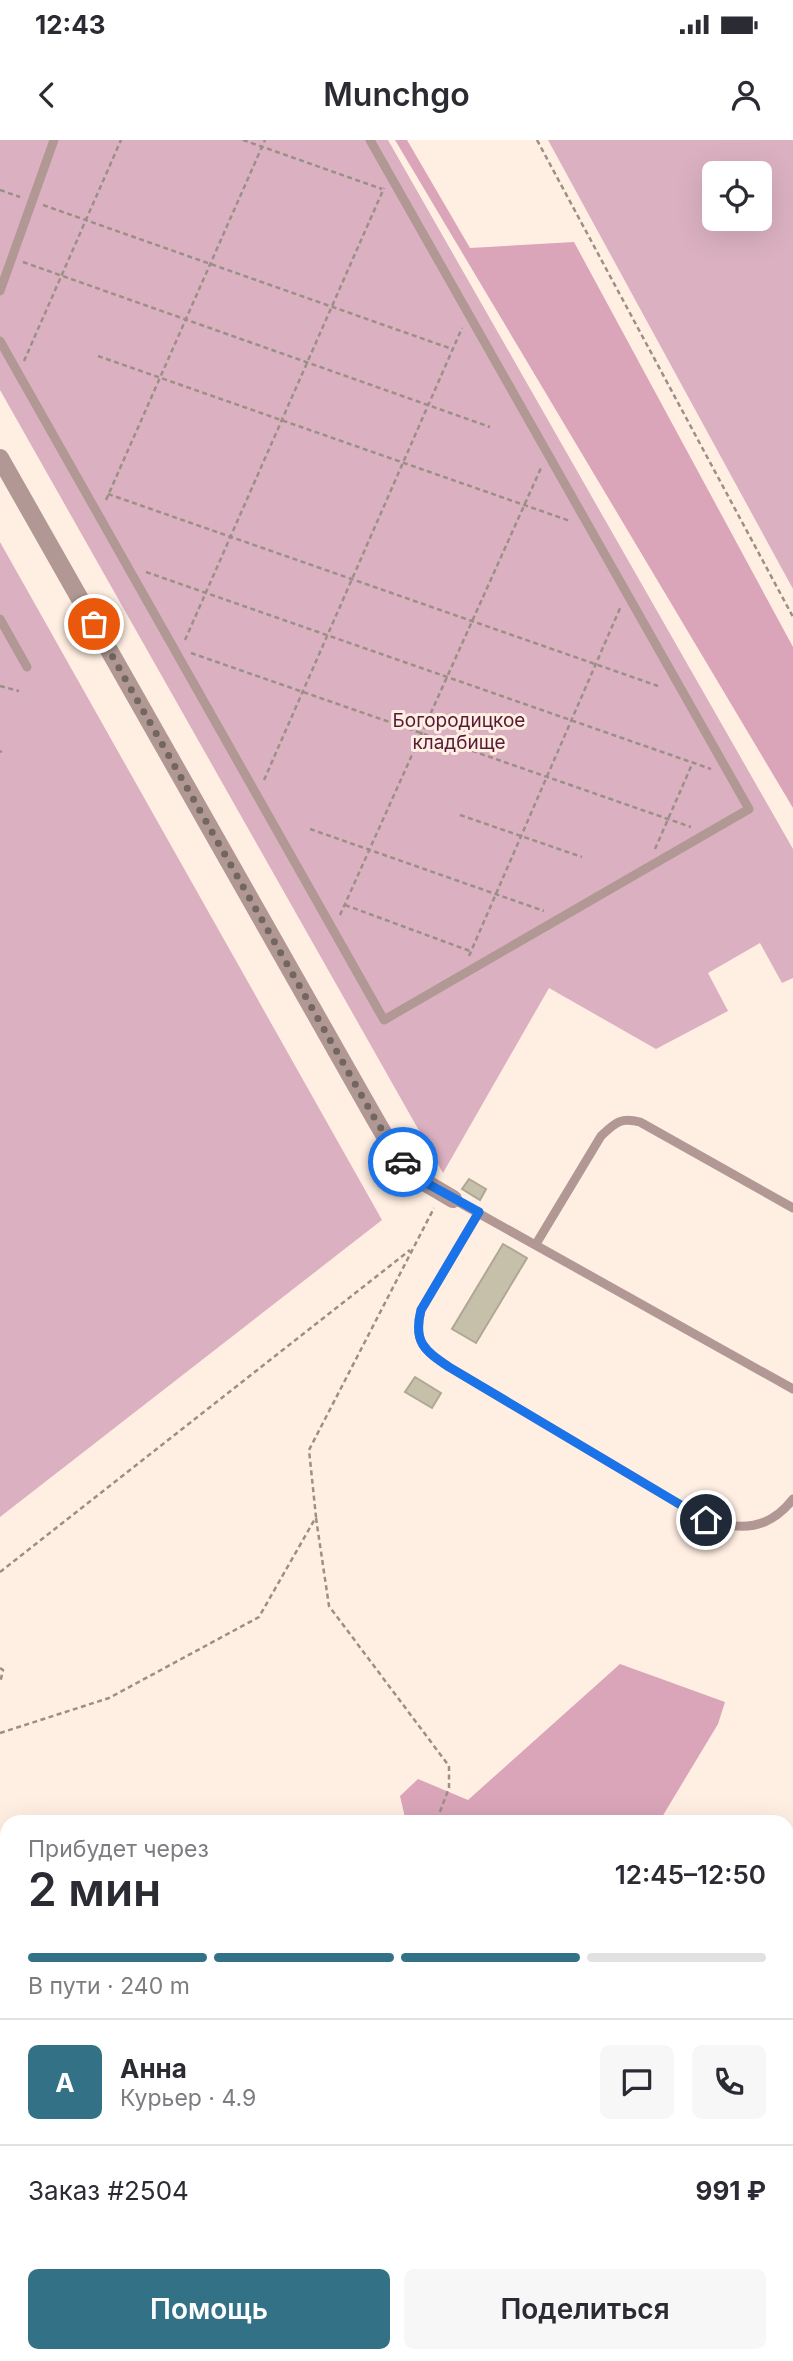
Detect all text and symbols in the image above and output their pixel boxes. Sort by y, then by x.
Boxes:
text: 12:43 [35,9,106,40]
text: Munchgo [323,75,470,114]
icon: back [28,76,66,114]
icon: person [727,76,765,114]
map controls [702,161,772,231]
button: locate [702,161,772,231]
pin [64,594,124,654]
icon: bag [75,605,113,643]
park label: Богородицкое кладбище [393,709,525,754]
courier [368,1127,438,1197]
icon: car [384,1143,422,1181]
pin [676,1490,736,1550]
icon: home [687,1501,725,1539]
text: Прибудет через [28,1835,209,1863]
text: 12:45–12:50 [615,1859,766,1890]
text: 2 мин [28,1861,161,1917]
text: В пути · 240 m [28,1972,190,2000]
button: chat [600,2045,674,2119]
button: phone [692,2045,766,2119]
text: Анна [120,2053,187,2084]
text: А [55,2067,75,2098]
text: Курьер · 4.9 [120,2084,256,2112]
text: Заказ #2504 [28,2175,189,2206]
text: 991 ₽ [696,2175,766,2206]
button: Помощь [28,2269,390,2349]
button: Поделиться [404,2269,766,2349]

